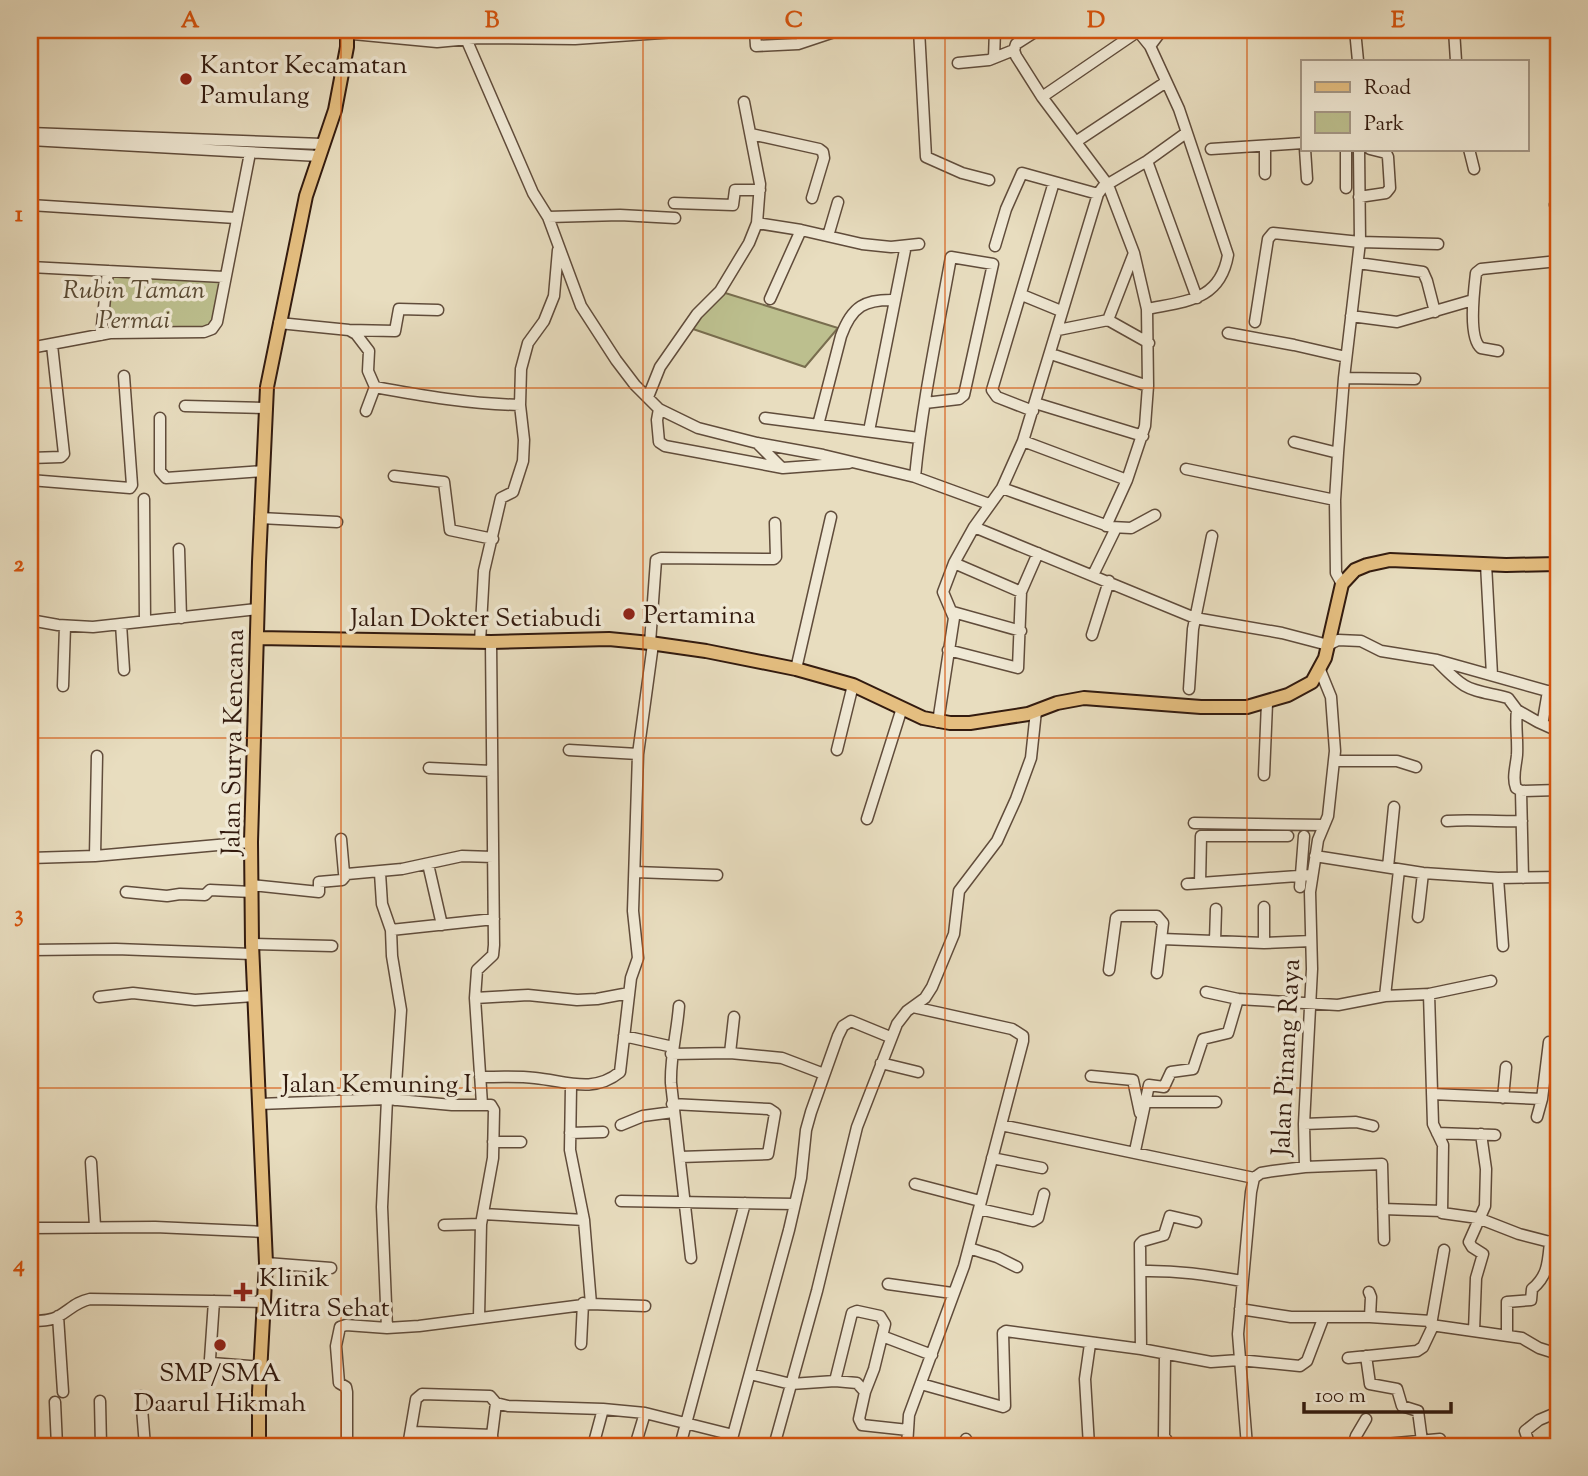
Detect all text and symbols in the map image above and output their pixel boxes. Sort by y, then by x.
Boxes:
text: A [181,5,200,38]
text: B [485,5,500,38]
text: C [785,5,803,38]
text: D [1087,5,1105,38]
text: E [1391,5,1405,38]
place label: Kantor Kecamatan Pamulang [200,48,407,115]
legend [1301,60,1528,150]
marker: Kantor Kecamatan Pamulang [178,71,194,87]
text: Road [1364,74,1411,104]
text: Park [1364,110,1405,140]
text: 1 [15,199,23,232]
park label: Rubin Taman Permai [63,273,205,340]
text: 2 [14,549,25,582]
place label: Pertamina [643,598,756,635]
street label: Jalan Dokter Setiabudi [348,601,602,638]
marker: Pertamina [621,606,637,622]
street label: Jalan Surya Kencana [214,629,255,858]
text: 3 [14,899,24,932]
street label: Jalan Pinang Raya [1264,958,1311,1159]
street label: Jalan Kemuning I [280,1067,473,1104]
text: 4 [12,1249,25,1282]
place label: Klinik Mitra Sehat [259,1261,390,1328]
marker: Klinik Mitra Sehat [233,1282,253,1302]
marker: SMP/SMA Daarul Hikmah [212,1337,228,1353]
place label: SMP/SMA Daarul Hikmah [134,1356,306,1423]
scale bar [1304,1371,1452,1415]
text: 100 m [1315,1382,1366,1412]

